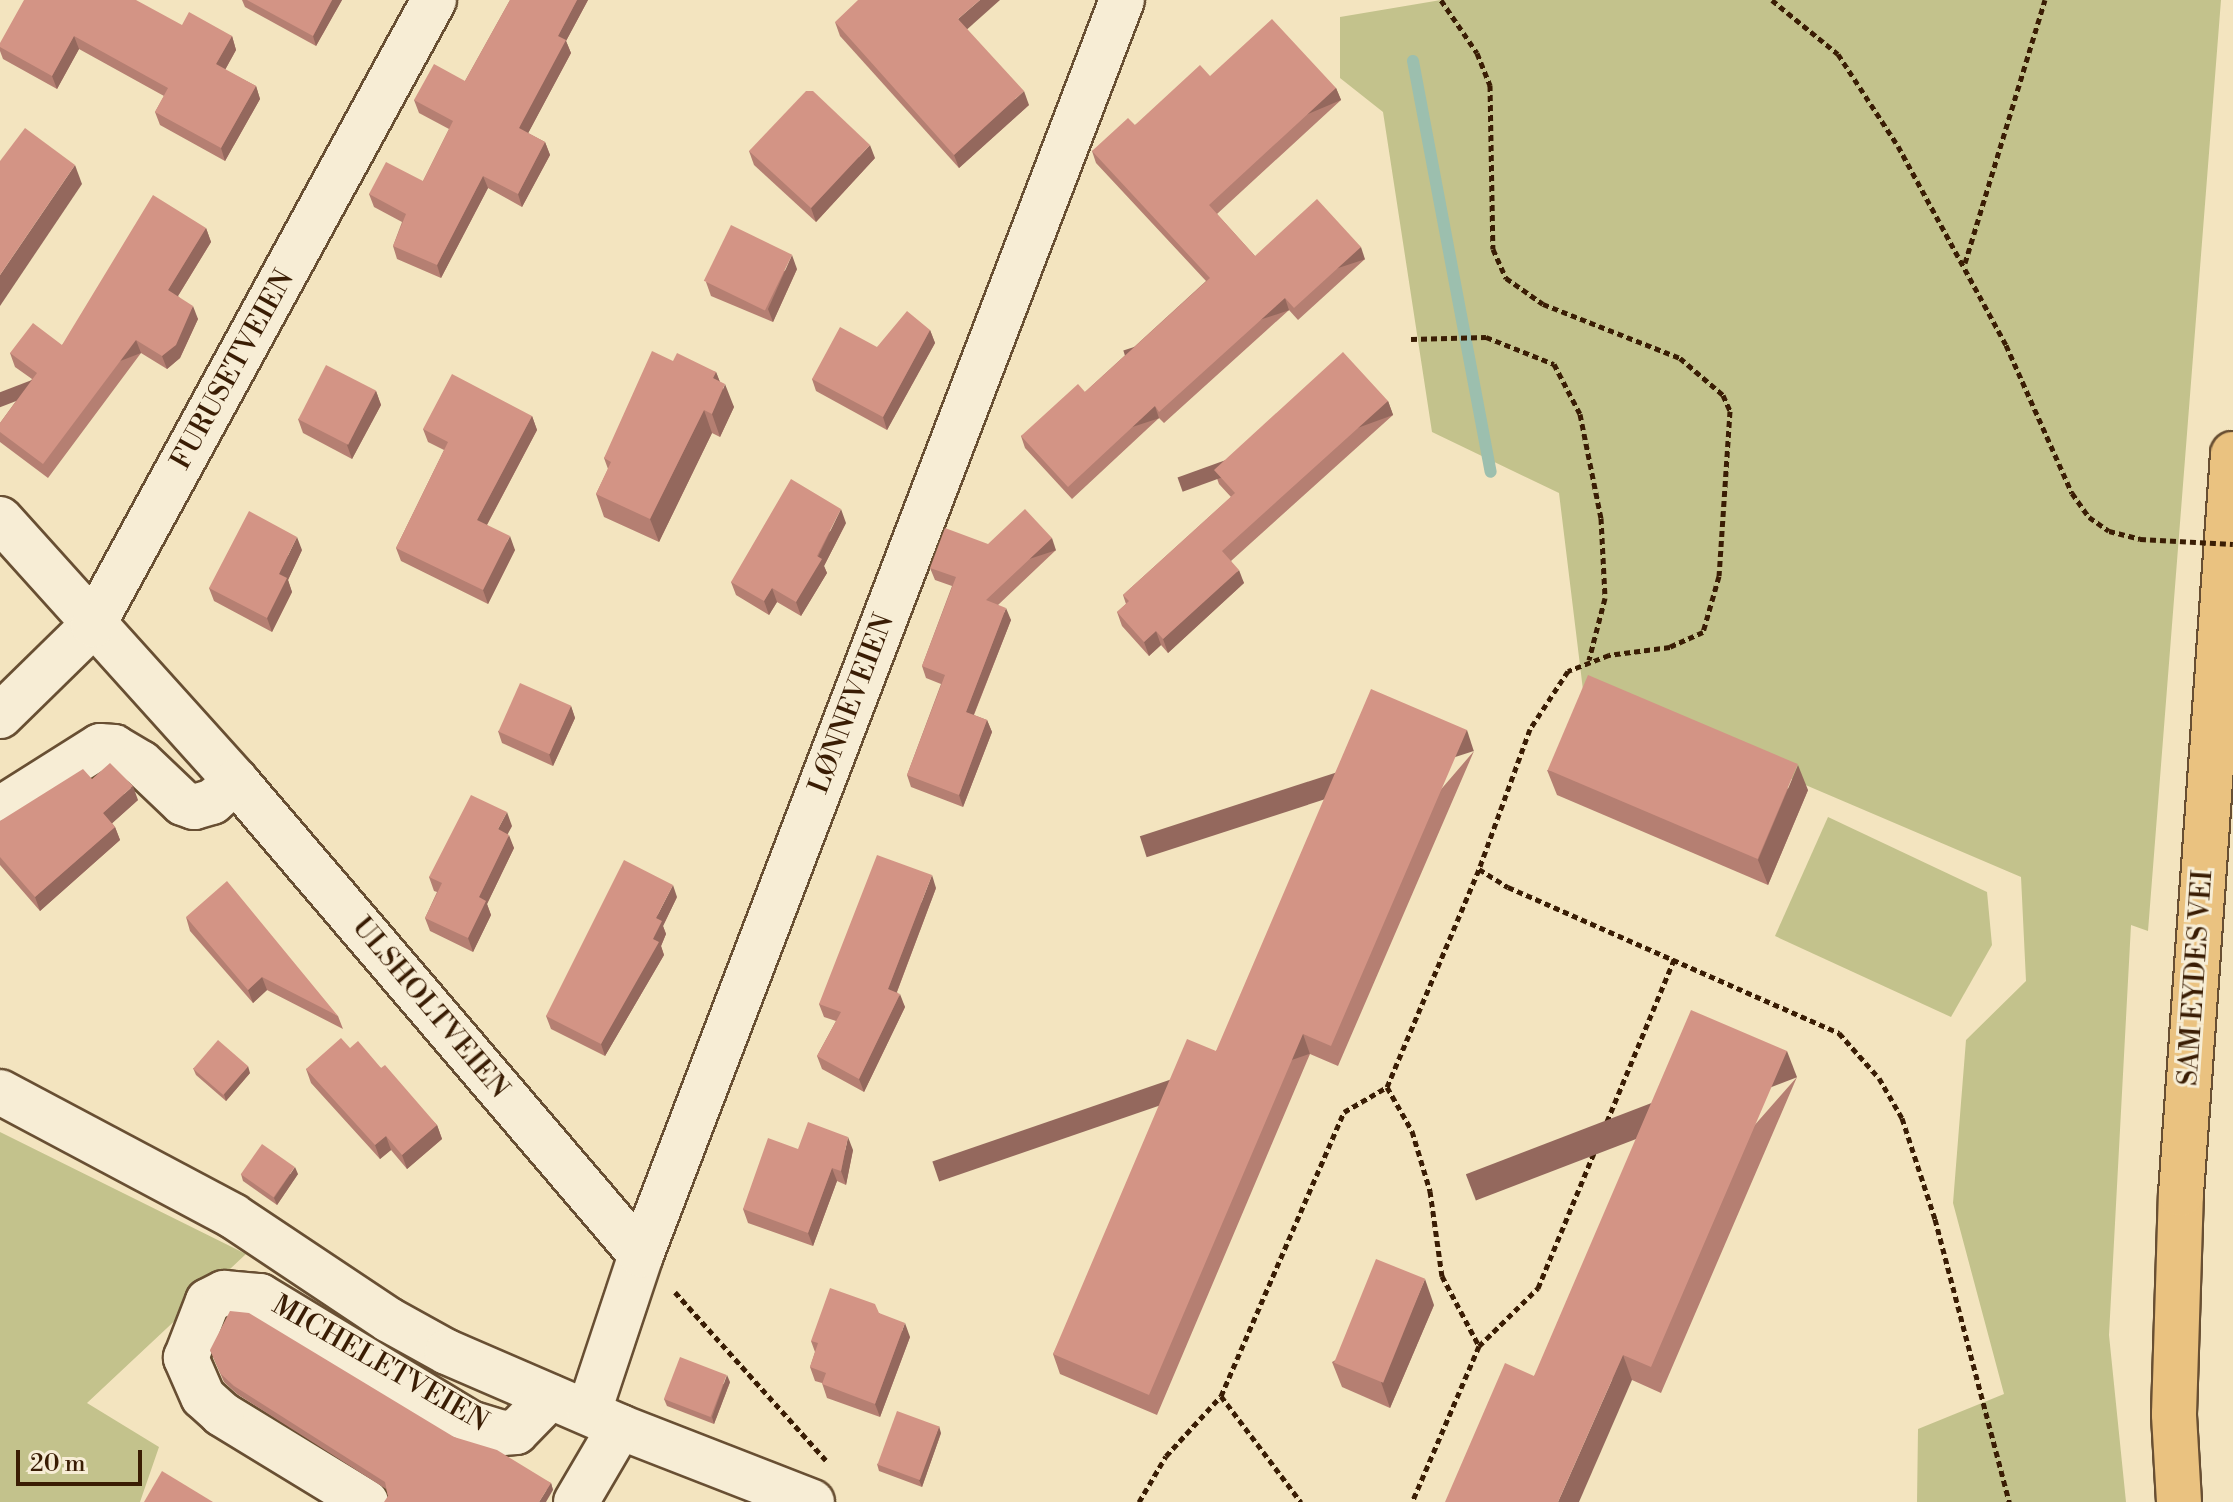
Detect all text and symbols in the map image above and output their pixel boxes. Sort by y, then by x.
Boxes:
street label: FURUSETVEIEN [164,265,302,475]
street label: LØNNEVEIEN [802,610,902,798]
street label: SAM EYDES VEI [2172,869,2220,1087]
street label: ULSHOLTVEIEN [345,911,515,1105]
street label: MICHELETVEIEN [266,1289,494,1439]
scale bar [20,1434,146,1484]
text: 20 m [30,1449,86,1479]

